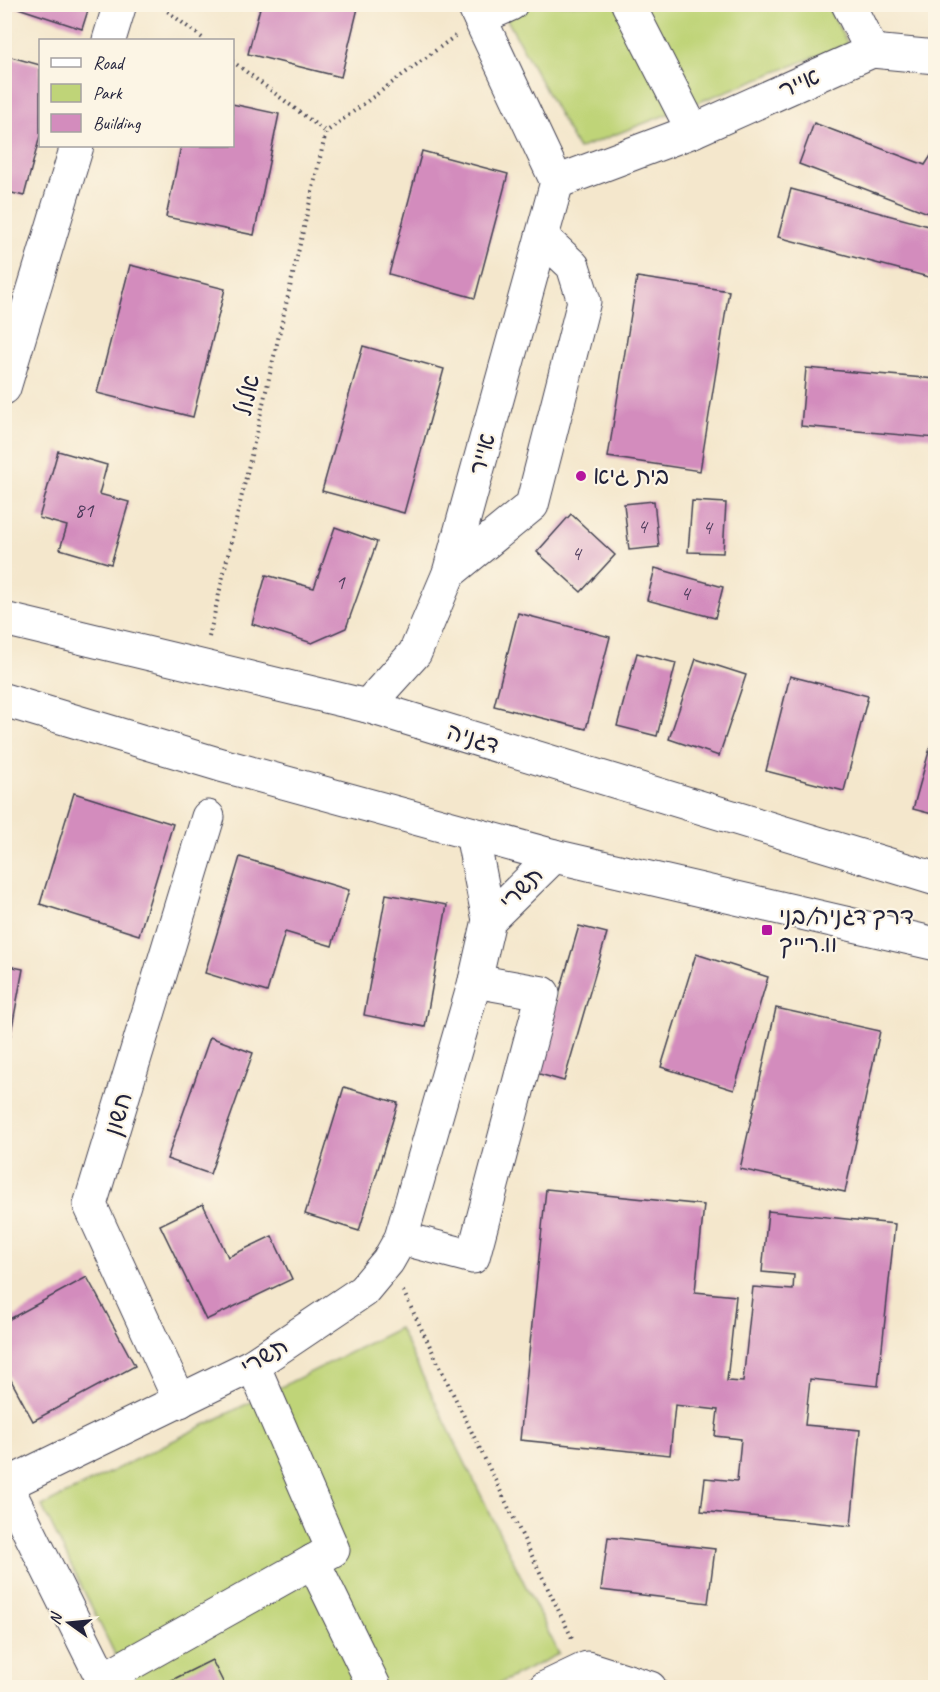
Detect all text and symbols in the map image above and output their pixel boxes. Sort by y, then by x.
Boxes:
legend [39,39,234,147]
text: Road [93,52,126,74]
street label: אייר [774,61,824,105]
text: Park [93,82,123,104]
text: Building [93,112,142,134]
street label: אלול [228,371,266,419]
street label: אייר [462,430,502,478]
place label: בית גיא [593,461,669,491]
marker: בית גיא [574,469,588,483]
house number: 81 [75,497,95,523]
house number: 4 [637,513,649,539]
house number: 4 [702,514,714,540]
house number: 4 [571,540,583,566]
house number: 1 [335,569,346,595]
house number: 4 [680,580,692,606]
street label: דגניה [443,716,503,760]
street label: תשרי [493,860,549,916]
place label: דרך דגניה/בני וו.רייך [779,901,914,959]
marker: דרך דגניה/בני וו.רייך [760,923,774,937]
street label: חשון [97,1089,139,1139]
street label: תשרי [235,1330,293,1382]
north arrow [39,1593,99,1653]
text: N [45,1609,67,1627]

